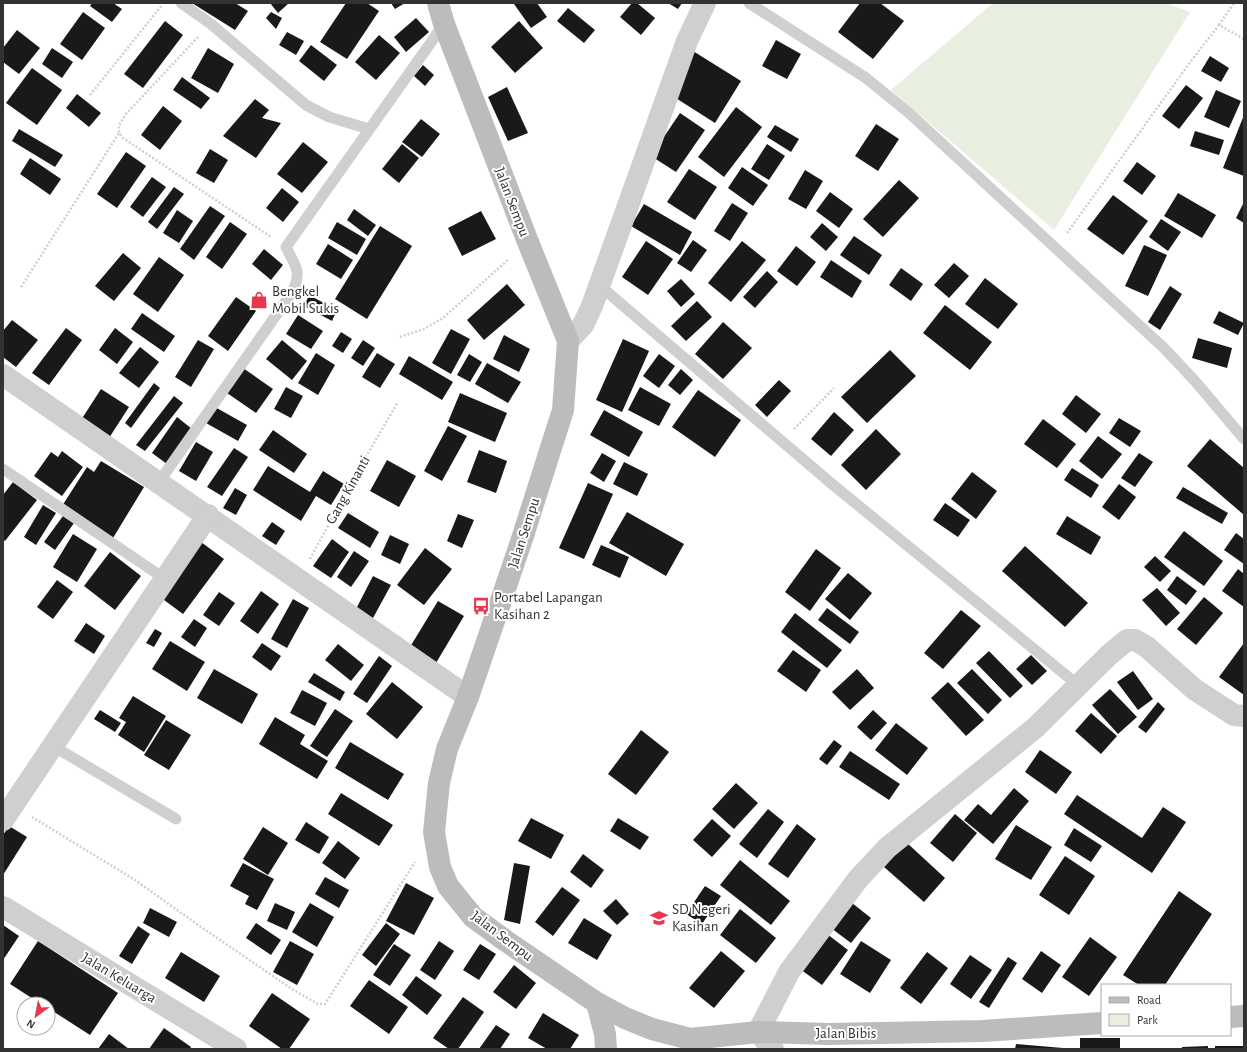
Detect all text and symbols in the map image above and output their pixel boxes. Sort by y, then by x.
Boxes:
street label: Jalan Sempu [492,165,532,239]
place label: Bengkel Mobil Sukis [272,284,339,316]
shop icon: Bengkel Mobil Sukis [249,290,269,310]
street label: Gang Kinanti [323,453,373,527]
street label: Jalan Sempu [506,496,543,570]
place label: Portabel Lapangan Kasihan 2 [494,590,603,622]
bus stop icon: Portabel Lapangan Kasihan 2 [471,596,491,616]
place label: SD Negeri Kasihan [672,902,731,934]
street label: Jalan Sempu [468,908,536,964]
school or university icon: SD Negeri Kasihan [649,908,669,928]
street label: Jalan Keluarga [79,950,159,1006]
legend [1101,984,1231,1036]
text: Road [1137,994,1161,1006]
north arrow [16,996,56,1036]
text: Park [1137,1014,1158,1026]
text: N [25,1017,37,1031]
street label: Jalan Bibis [816,1026,876,1041]

